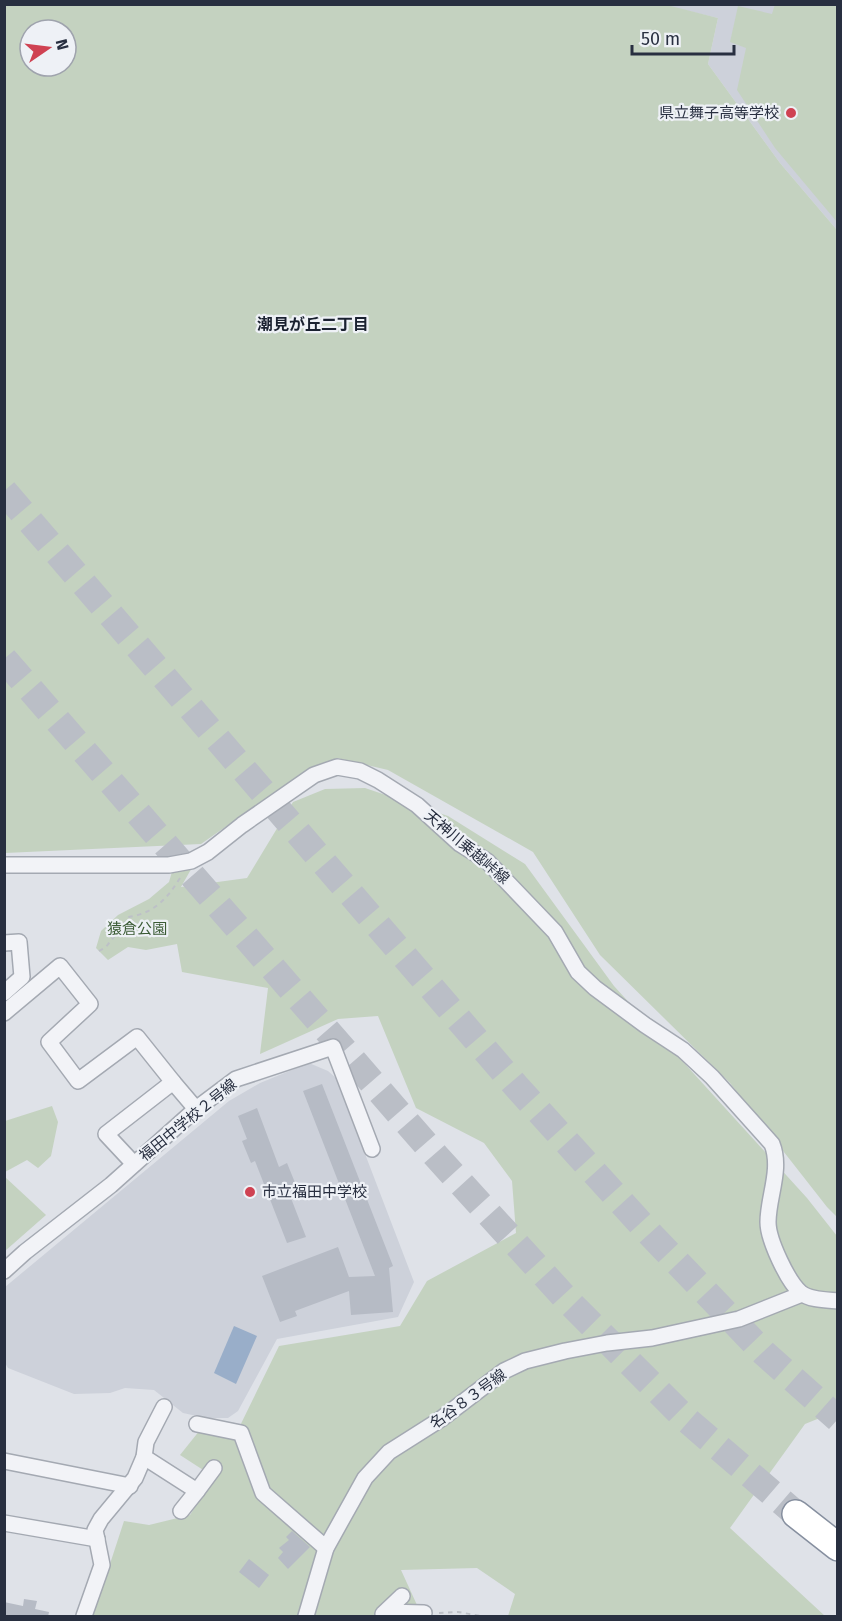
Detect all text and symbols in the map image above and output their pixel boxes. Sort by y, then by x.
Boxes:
north arrow [18,18,78,78]
scale bar [632,18,734,56]
text: 50 m [641,28,680,50]
text: N [52,37,73,52]
place label: 県立舞子高等学校 [659,104,779,122]
marker: 県立舞子高等学校 [784,106,798,120]
district label: 潮見が丘二丁目 [257,315,369,334]
street label: 天神川乗越峠線 [421,806,513,888]
park label: 猿倉公園 [107,920,167,938]
street label: 福田中学校２号線 [136,1075,240,1165]
place label: 市立福田中学校 [262,1183,367,1201]
marker: 市立福田中学校 [243,1185,257,1199]
street label: 名谷８３号線 [426,1365,510,1433]

